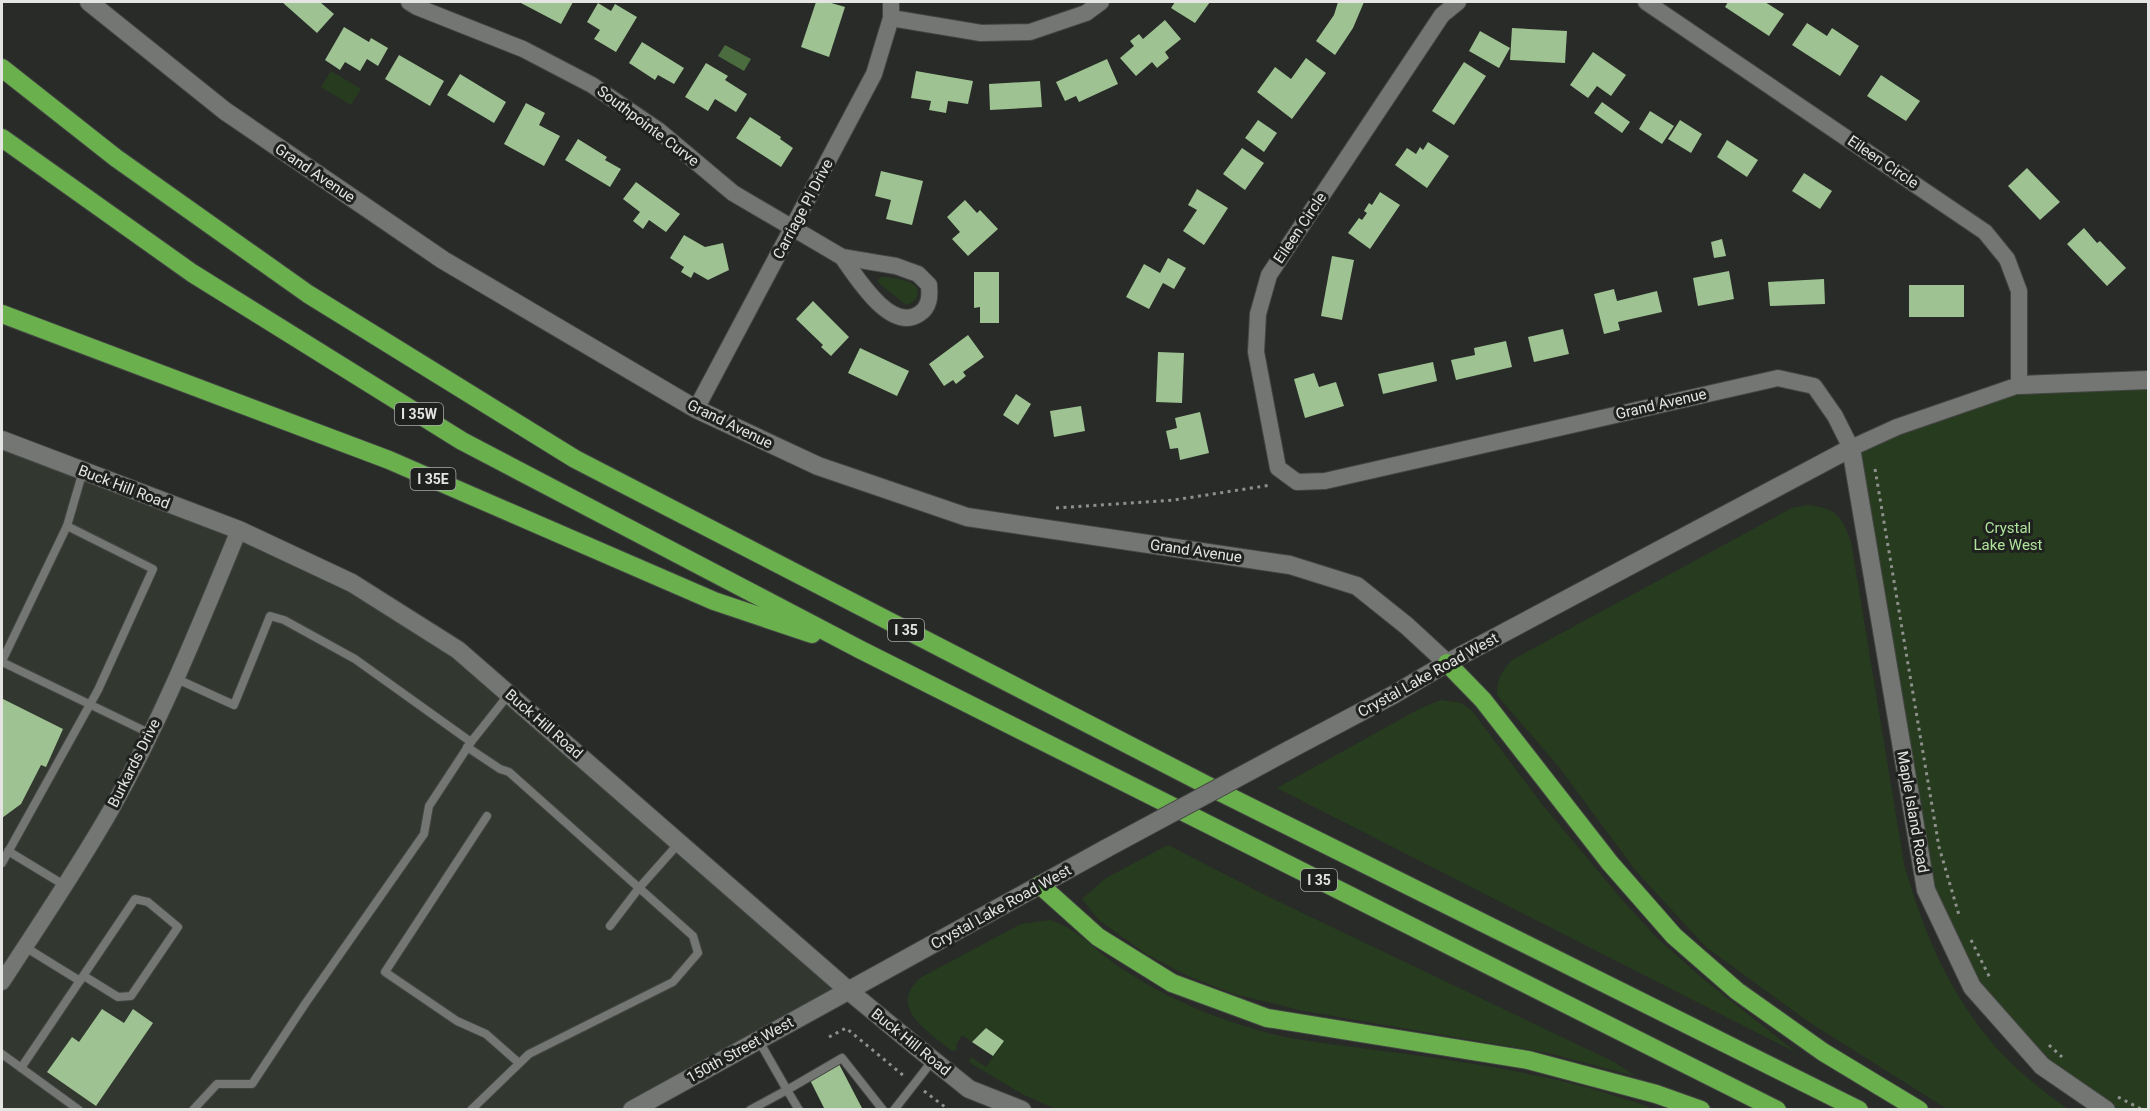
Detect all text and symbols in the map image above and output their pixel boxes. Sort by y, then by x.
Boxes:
street label: Southpointe Curve [594,82,702,170]
street label: Eileen Circle [1844,132,1922,192]
street label: Grand Avenue [272,140,358,206]
street label: Carriage Pl Drive [769,156,837,262]
street label: Eileen Circle [1270,189,1330,267]
street label: Grand Avenue [1614,385,1708,423]
street label: Grand Avenue [684,396,776,452]
road number: I 35W [395,403,443,425]
street label: Buck Hill Road [76,461,172,513]
road number: I 35E [410,468,456,490]
park label: Crystal Lake West [1973,519,2043,554]
street label: Grand Avenue [1149,536,1243,566]
road number: I 35 [888,619,924,641]
street label: Crystal Lake Road West [1355,629,1501,721]
street label: Buck Hill Road [502,686,586,762]
street label: Burkards Drive [104,716,164,810]
street label: Maple Island Road [1893,750,1933,874]
street label: Crystal Lake Road West [928,861,1074,953]
road number: I 35 [1301,869,1337,891]
street label: Buck Hill Road [868,1005,954,1079]
street label: 150th Street West [684,1013,797,1087]

